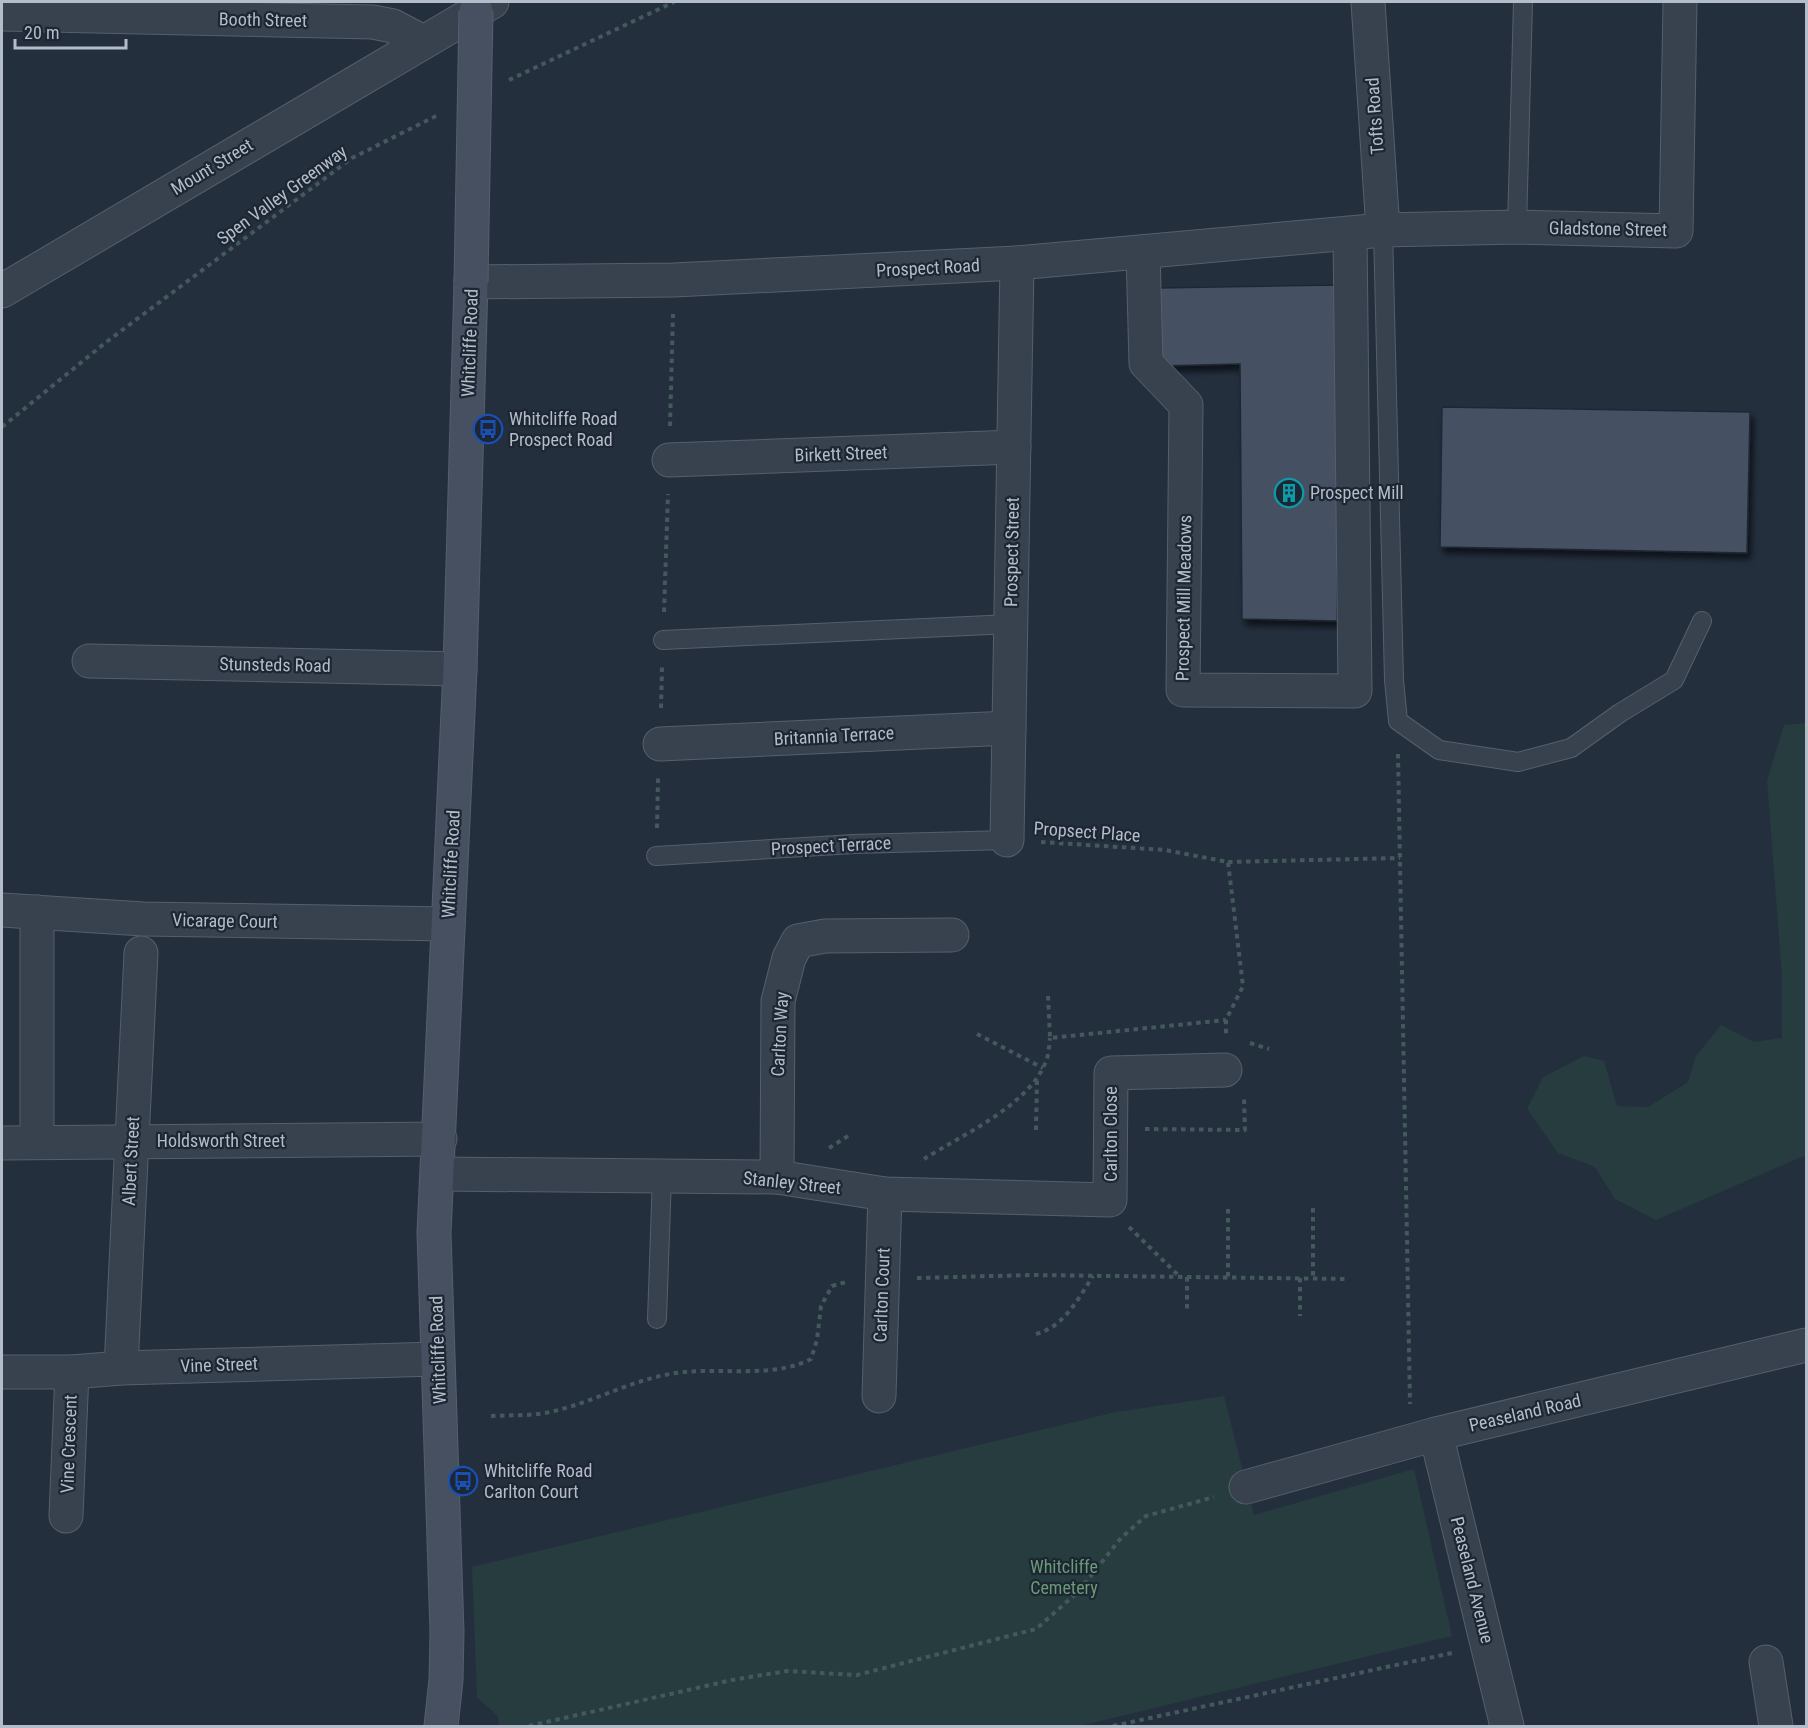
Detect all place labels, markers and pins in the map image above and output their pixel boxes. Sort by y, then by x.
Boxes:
place label: Whitcliffe Road Prospect Road [509,408,617,450]
bus stop icon: Whitcliffe Road Prospect Road [472,413,504,445]
building icon: Prospect Mill [1273,477,1305,509]
place label: Prospect Mill [1310,482,1404,503]
place label: Whitcliffe Road Carlton Court [484,1460,592,1502]
bus stop icon: Whitcliffe Road Carlton Court [447,1465,479,1497]

